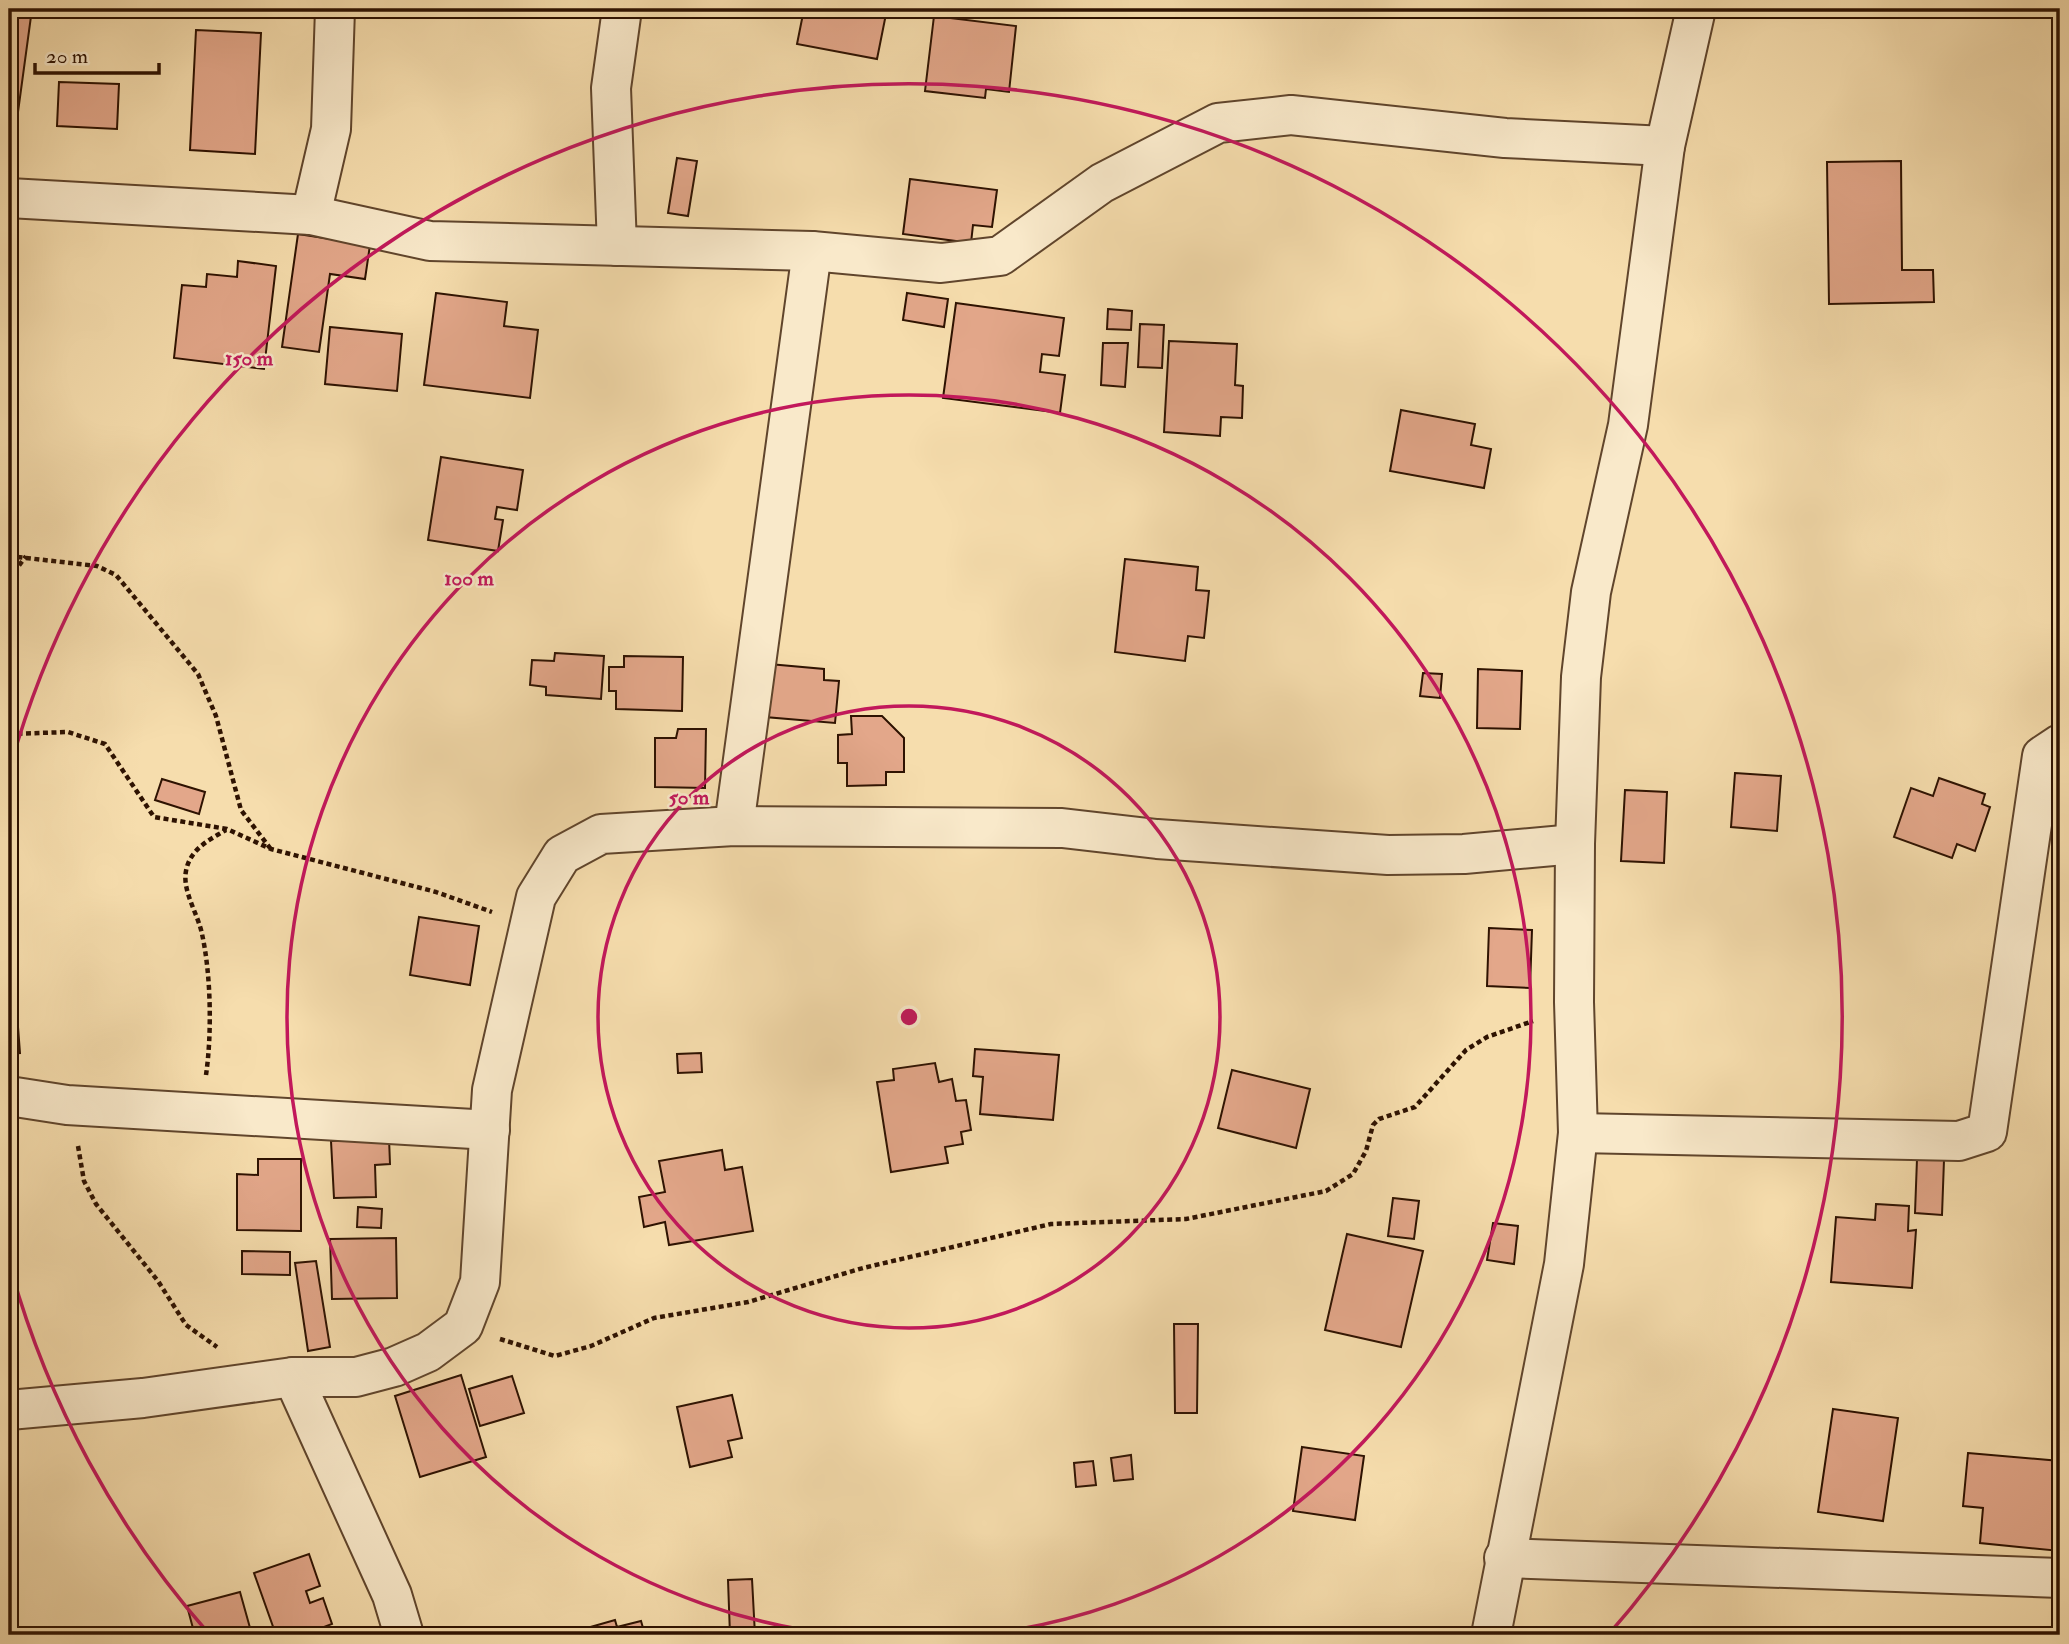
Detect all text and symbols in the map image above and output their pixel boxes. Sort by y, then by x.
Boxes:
scale bar [35,32,159,76]
text: 20 m [46,43,88,70]
text: 150 m [225,345,274,372]
text: 100 m [444,565,495,592]
text: 50 m [669,784,710,811]
centre of rings [897,1005,921,1029]

